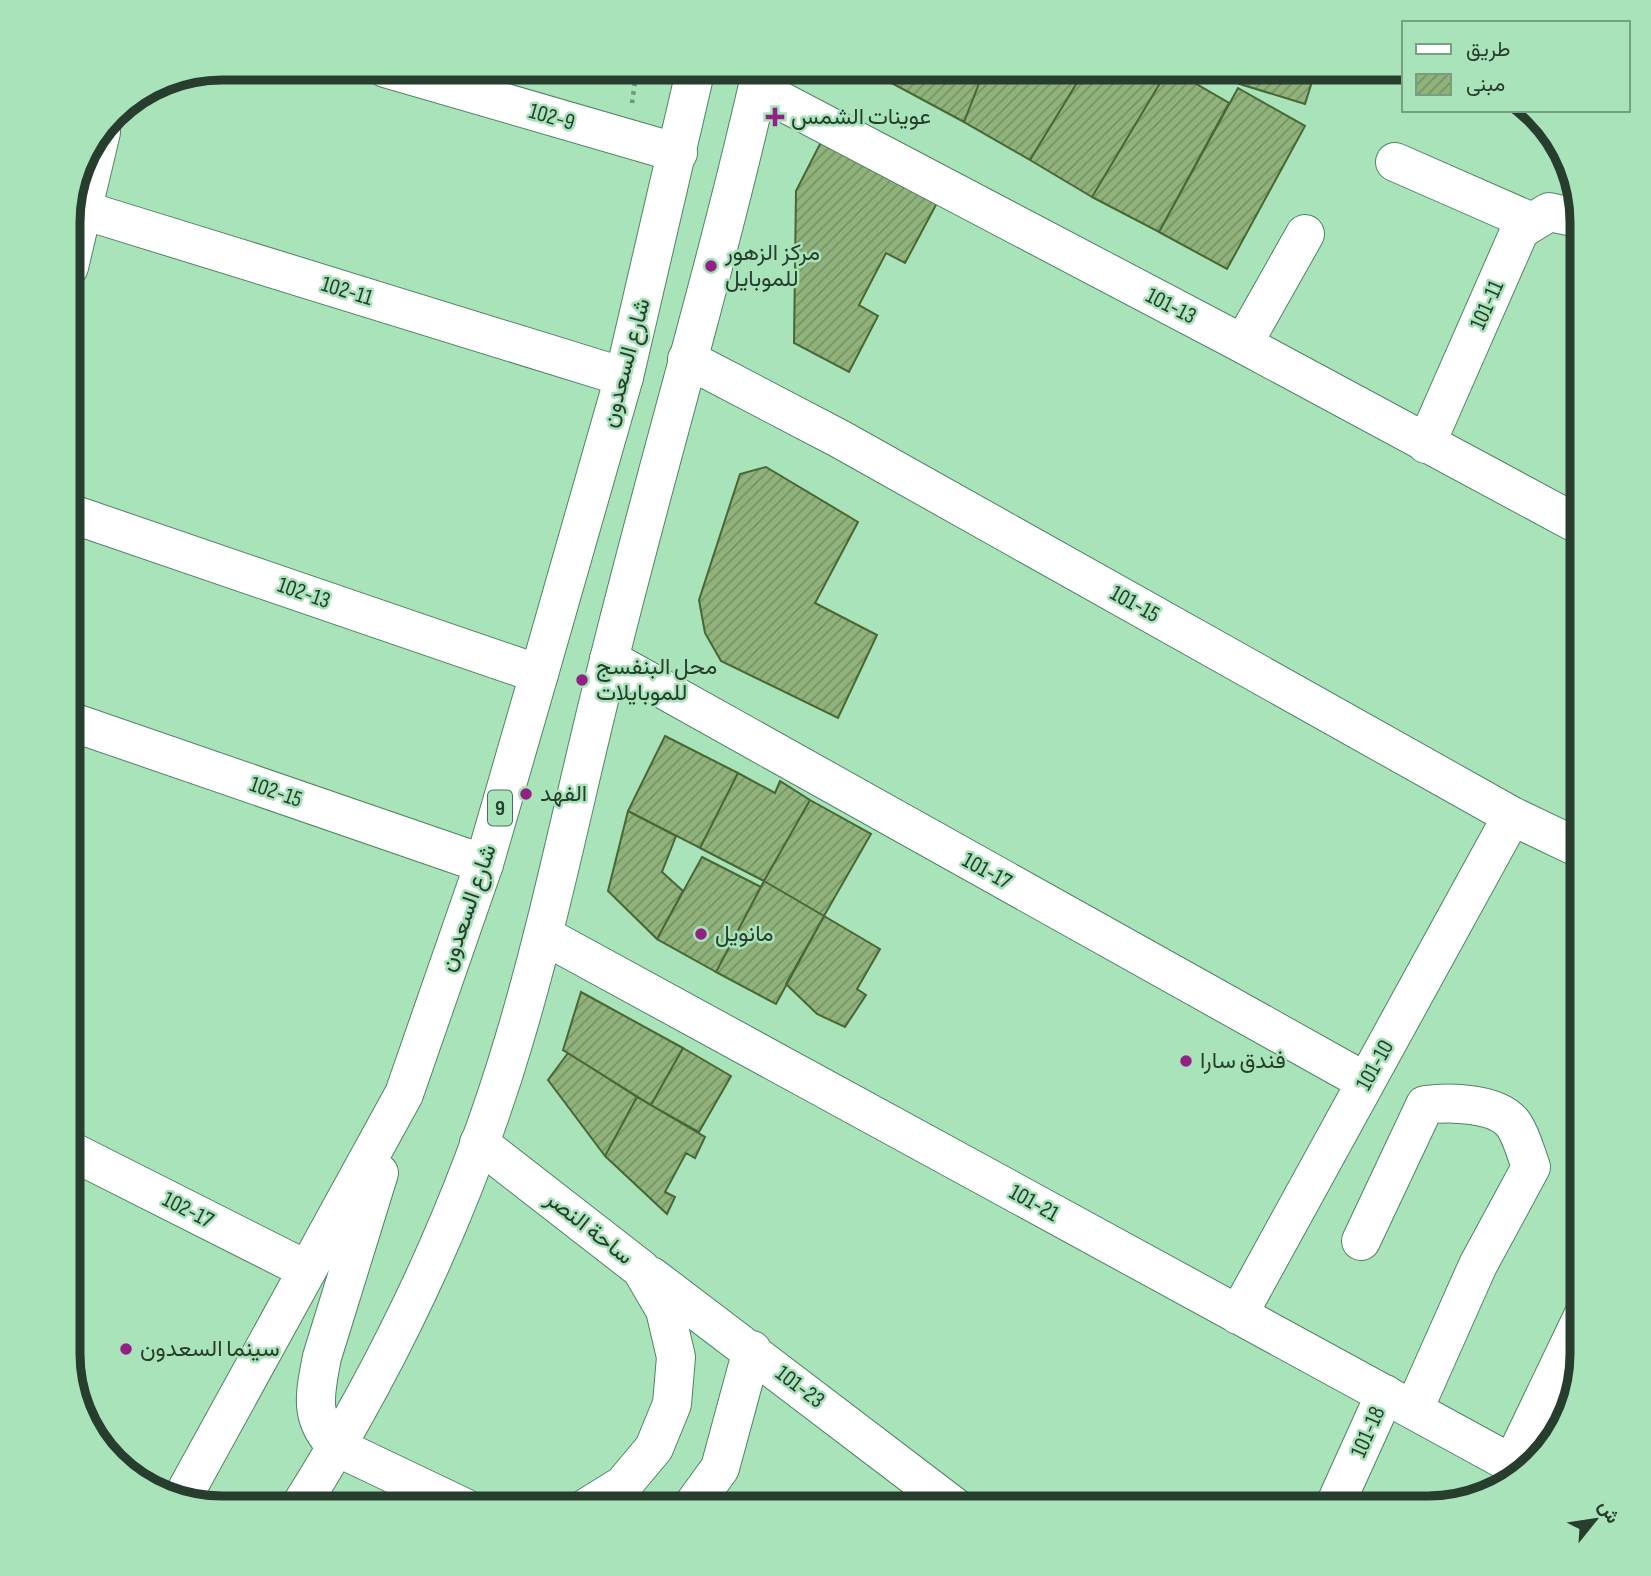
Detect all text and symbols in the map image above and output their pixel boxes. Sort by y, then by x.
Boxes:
legend [1402,21,1630,112]
text: طريق [1466,37,1511,62]
text: مبنى [1466,72,1505,97]
street label: 102-9 [526,97,578,137]
place label: عوينات الشمس [791,103,931,131]
marker: عوينات الشمس [765,107,785,127]
place label: مركز الزهور للموبايل [724,239,820,293]
marker: مركز الزهور للموبايل [703,258,719,274]
street label: 102-11 [318,270,376,312]
street label: 101-11 [1464,276,1510,334]
street label: 101-13 [1141,282,1201,330]
street label: شارع السعدون [595,295,658,431]
street label: 102-13 [274,571,334,615]
street label: 101-15 [1105,579,1165,629]
place label: محل البنفسج للموبايلات [596,653,717,707]
marker: محل البنفسج للموبايلات [574,672,590,688]
street label: 102-15 [246,770,306,814]
place label: الفهد [540,780,587,808]
marker: الفهد [518,786,534,802]
road number: 9 [488,790,512,826]
street label: شارع السعدون [433,841,504,976]
street label: 101-17 [957,846,1017,896]
place label: مانويل [715,920,773,948]
marker: مانويل [693,926,709,942]
street label: 101-10 [1350,1035,1400,1095]
place label: فندق سارا [1200,1047,1286,1075]
marker: فندق سارا [1178,1053,1194,1069]
street label: 101-21 [1004,1178,1064,1228]
street label: ساحة النصر [539,1184,638,1271]
street label: 102-17 [158,1185,218,1235]
place label: سينما السعدون [140,1335,280,1363]
marker: سينما السعدون [118,1341,134,1357]
street label: 101-23 [770,1360,830,1414]
street label: 101-18 [1344,1402,1392,1462]
north arrow [1560,1485,1630,1555]
text: ش [1593,1497,1624,1528]

